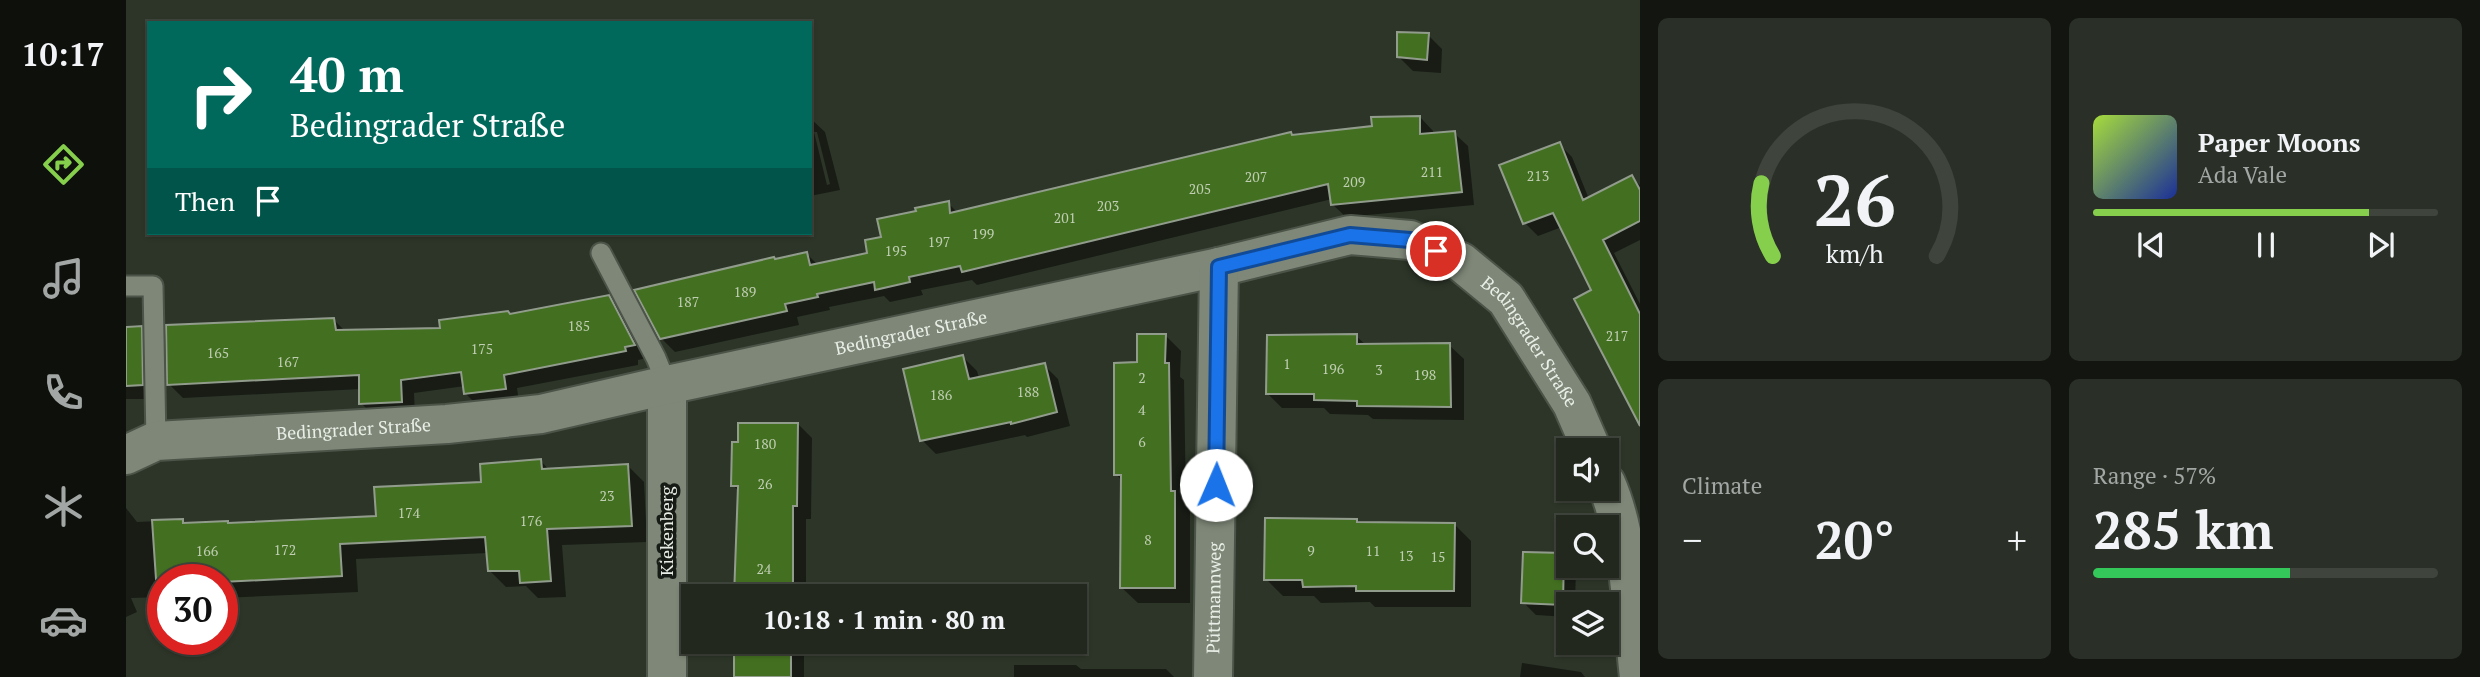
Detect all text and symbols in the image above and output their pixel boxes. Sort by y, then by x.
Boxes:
text: 10:17 [21,33,105,75]
text: 40 m [290,41,404,106]
icon: right [175,49,266,140]
text: Bedingrader Straße [290,104,565,146]
text: Paper Moons [2198,125,2361,159]
icon: directions [39,140,88,189]
text: 26 [1813,150,1896,247]
text: Ada Vale [2198,159,2287,190]
house number: 211 [1421,162,1443,181]
house number: 213 [1527,166,1549,185]
house number: 207 [1245,167,1267,186]
house number: 209 [1343,172,1365,191]
house number: 205 [1189,179,1211,198]
icon: arrive [249,182,287,220]
text: Then [175,184,235,218]
house number: 203 [1097,196,1119,215]
house number: 201 [1054,208,1076,227]
pin [1406,221,1466,281]
house number: 199 [972,224,994,243]
icon: previous [2132,226,2170,264]
icon: pause [2247,226,2285,264]
icon: next [2362,226,2400,264]
house number: 197 [928,232,950,251]
icon: arrive [1417,232,1455,270]
text: km/h [1826,237,1884,270]
house number: 195 [885,241,907,260]
icon: music [39,254,88,303]
street label: Bedingrader Straße [1476,270,1584,411]
house number: 189 [734,282,756,301]
house number: 187 [677,292,699,311]
street label: Bedingrader Straße [833,304,989,360]
house number: 185 [568,316,590,335]
house number: 217 [1606,326,1628,345]
house number: 175 [471,339,493,358]
house number: 165 [207,343,229,362]
house number: 167 [277,352,299,371]
house number: 1 [1283,354,1291,373]
house number: 196 [1322,359,1345,378]
house number: 3 [1375,360,1383,379]
house number: 198 [1414,365,1436,384]
icon: phone [39,368,88,417]
house number: 2 [1138,368,1146,387]
house number: 188 [1017,382,1039,401]
house number: 186 [930,385,953,404]
house number: 4 [1138,400,1146,419]
street label: Bedingrader Straße [275,412,432,445]
house number: 6 [1138,432,1146,451]
house number: 180 [754,434,776,453]
map controls [1556,438,1619,655]
button: sound [1556,438,1619,501]
position arrow [1179,448,1253,522]
text: Range · 57% [2093,460,2216,491]
text: Climate [1682,470,1762,501]
house number: 26 [758,474,773,493]
icon: climate [39,482,88,531]
street label: Kiekenberg [654,485,678,576]
house number: 23 [600,486,614,505]
text: 285 km [2093,495,2274,564]
house number: 174 [398,503,421,522]
text: 20° [1814,505,1895,574]
house number: 176 [520,511,543,530]
button: search [1556,515,1619,578]
text: − [1682,515,1702,565]
text: + [2007,515,2027,565]
house number: 8 [1144,530,1152,549]
house number: 172 [274,540,296,559]
house number: 166 [196,541,219,560]
street label: Püttmannweg [1200,541,1226,654]
house number: 9 [1307,541,1315,560]
house number: 11 [1366,541,1380,560]
house number: 13 [1399,546,1413,565]
house number: 15 [1431,547,1445,566]
house number: 24 [757,559,772,578]
speed limit sign: 30 [147,564,238,655]
button: layers [1556,592,1619,655]
icon: car [39,596,88,645]
text: 10:18 · 1 min · 80 m [763,602,1005,636]

